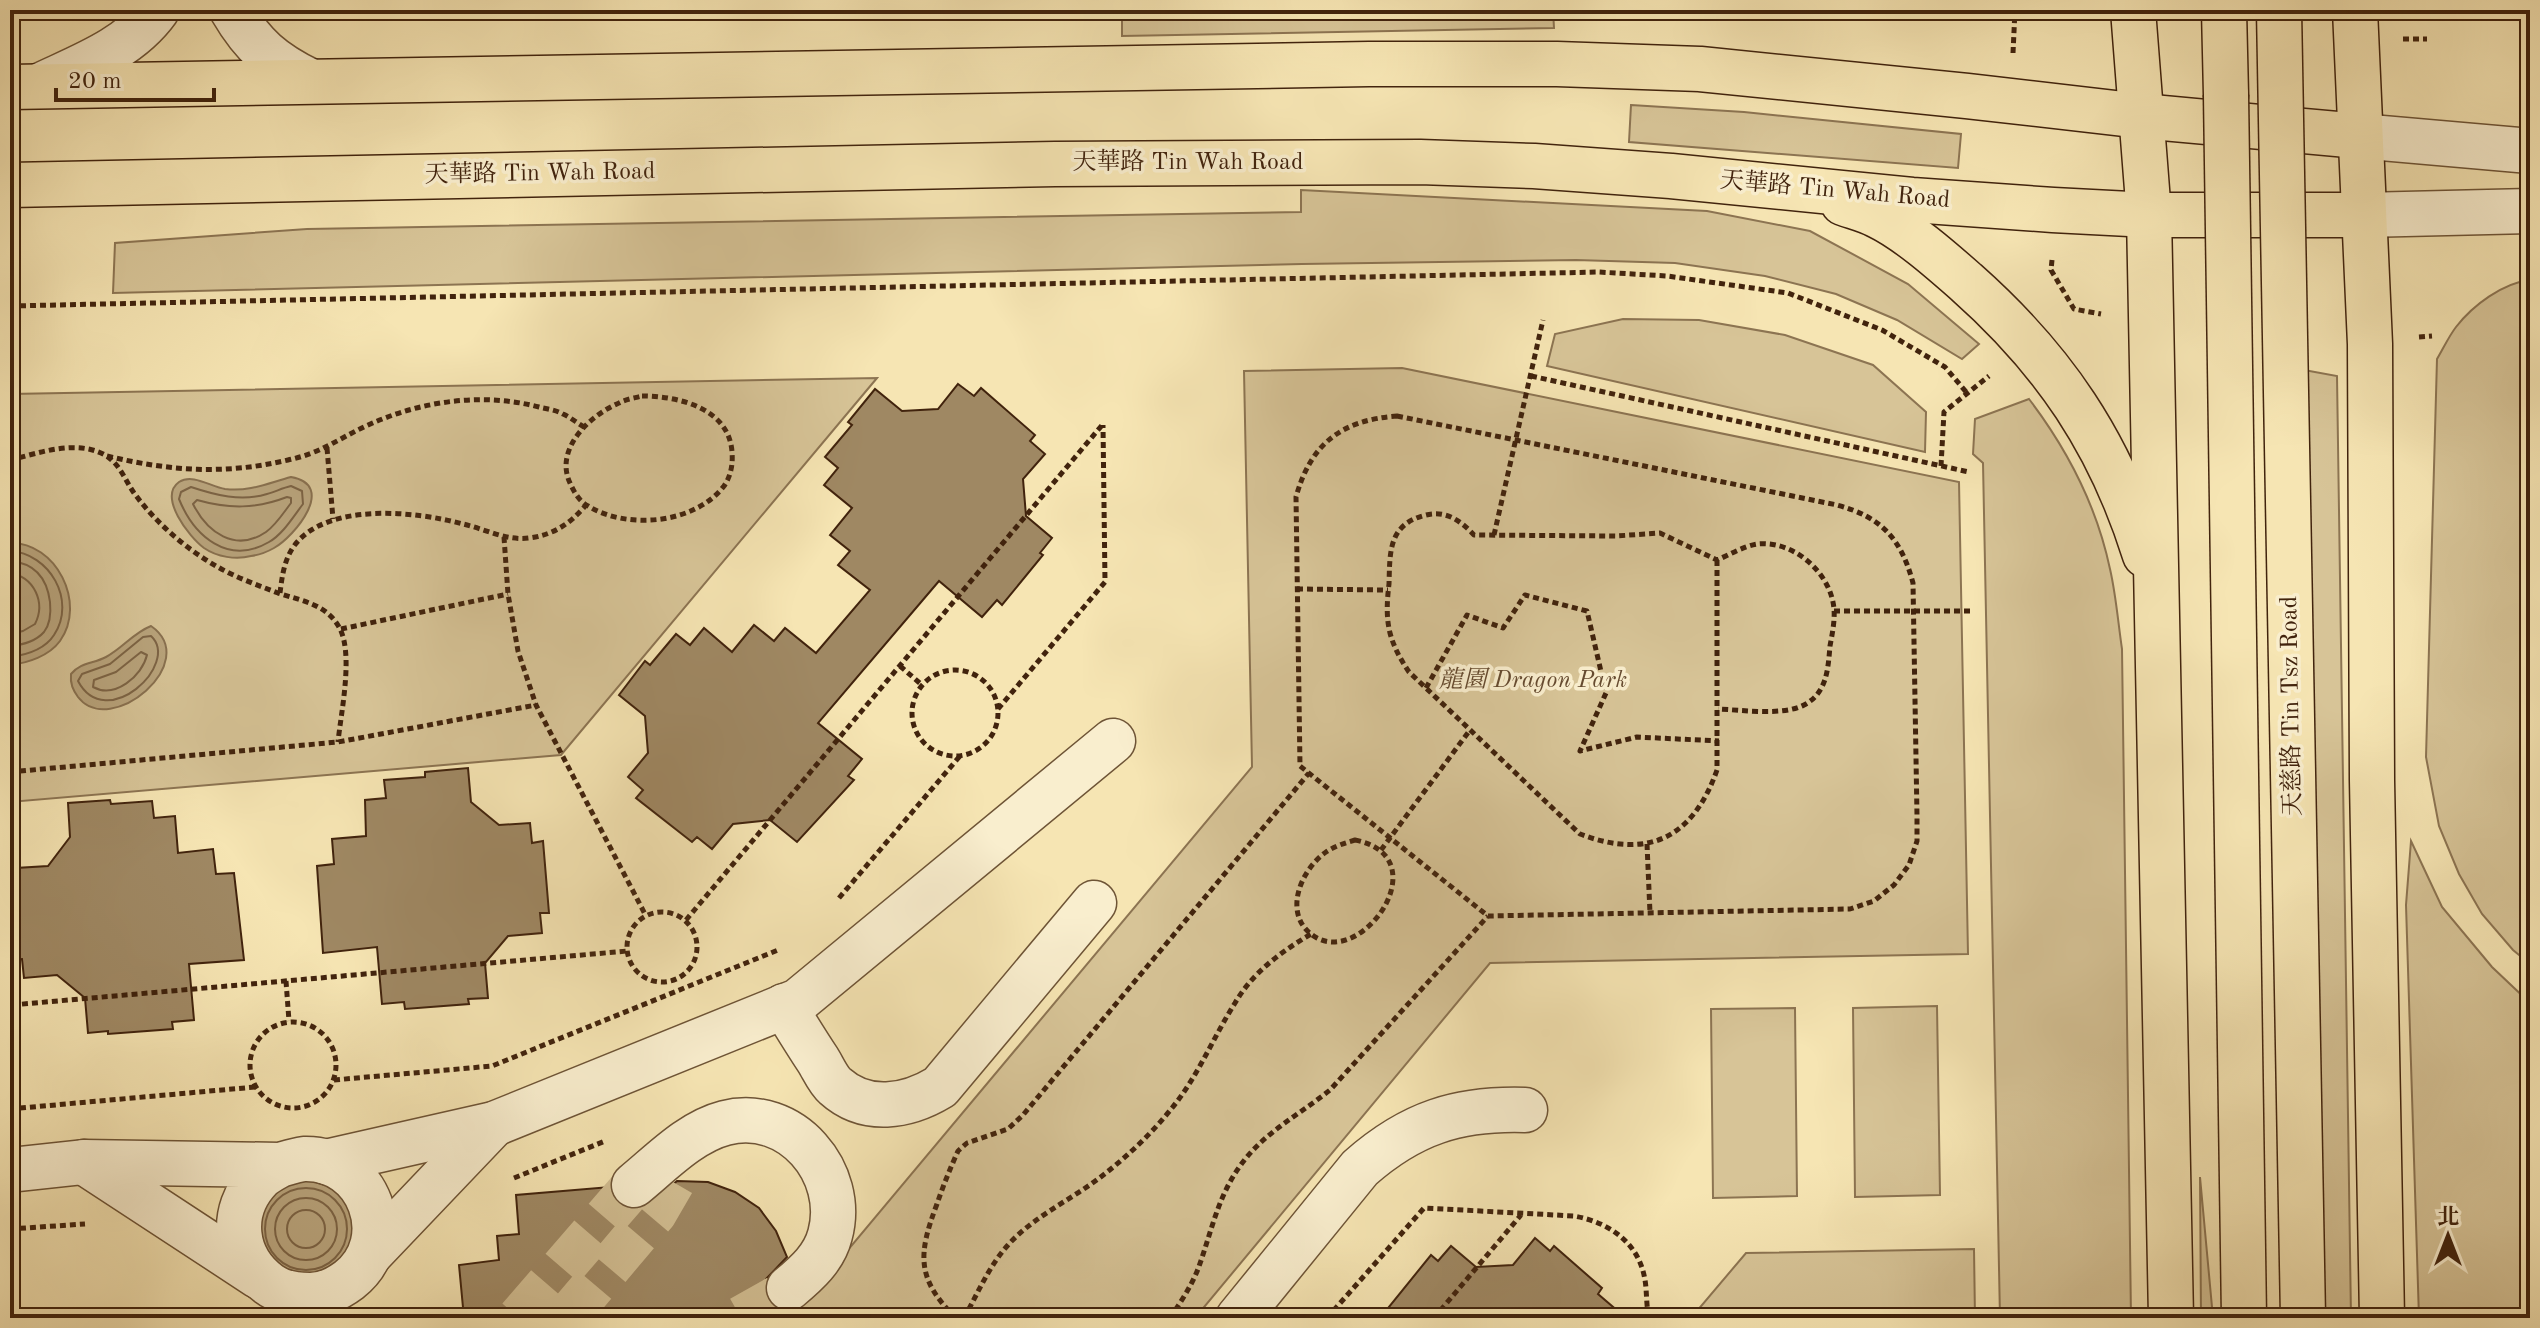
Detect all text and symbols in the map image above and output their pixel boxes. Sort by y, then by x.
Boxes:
scale bar [56,52,214,102]
text: 20 m [68,70,122,94]
street label: 天華路 Tin Wah Road [1073,148,1303,175]
street label: 天華路 Tin Wah Road [424,157,656,188]
street label: 天華路 Tin Wah Road [1719,166,1951,213]
street label: 天慈路 Tin Tsz Road [2275,596,2306,816]
park label: 龍園 Dragon Park [1439,666,1627,693]
north arrow [2408,1196,2488,1276]
text: 北 [2437,1205,2459,1229]

